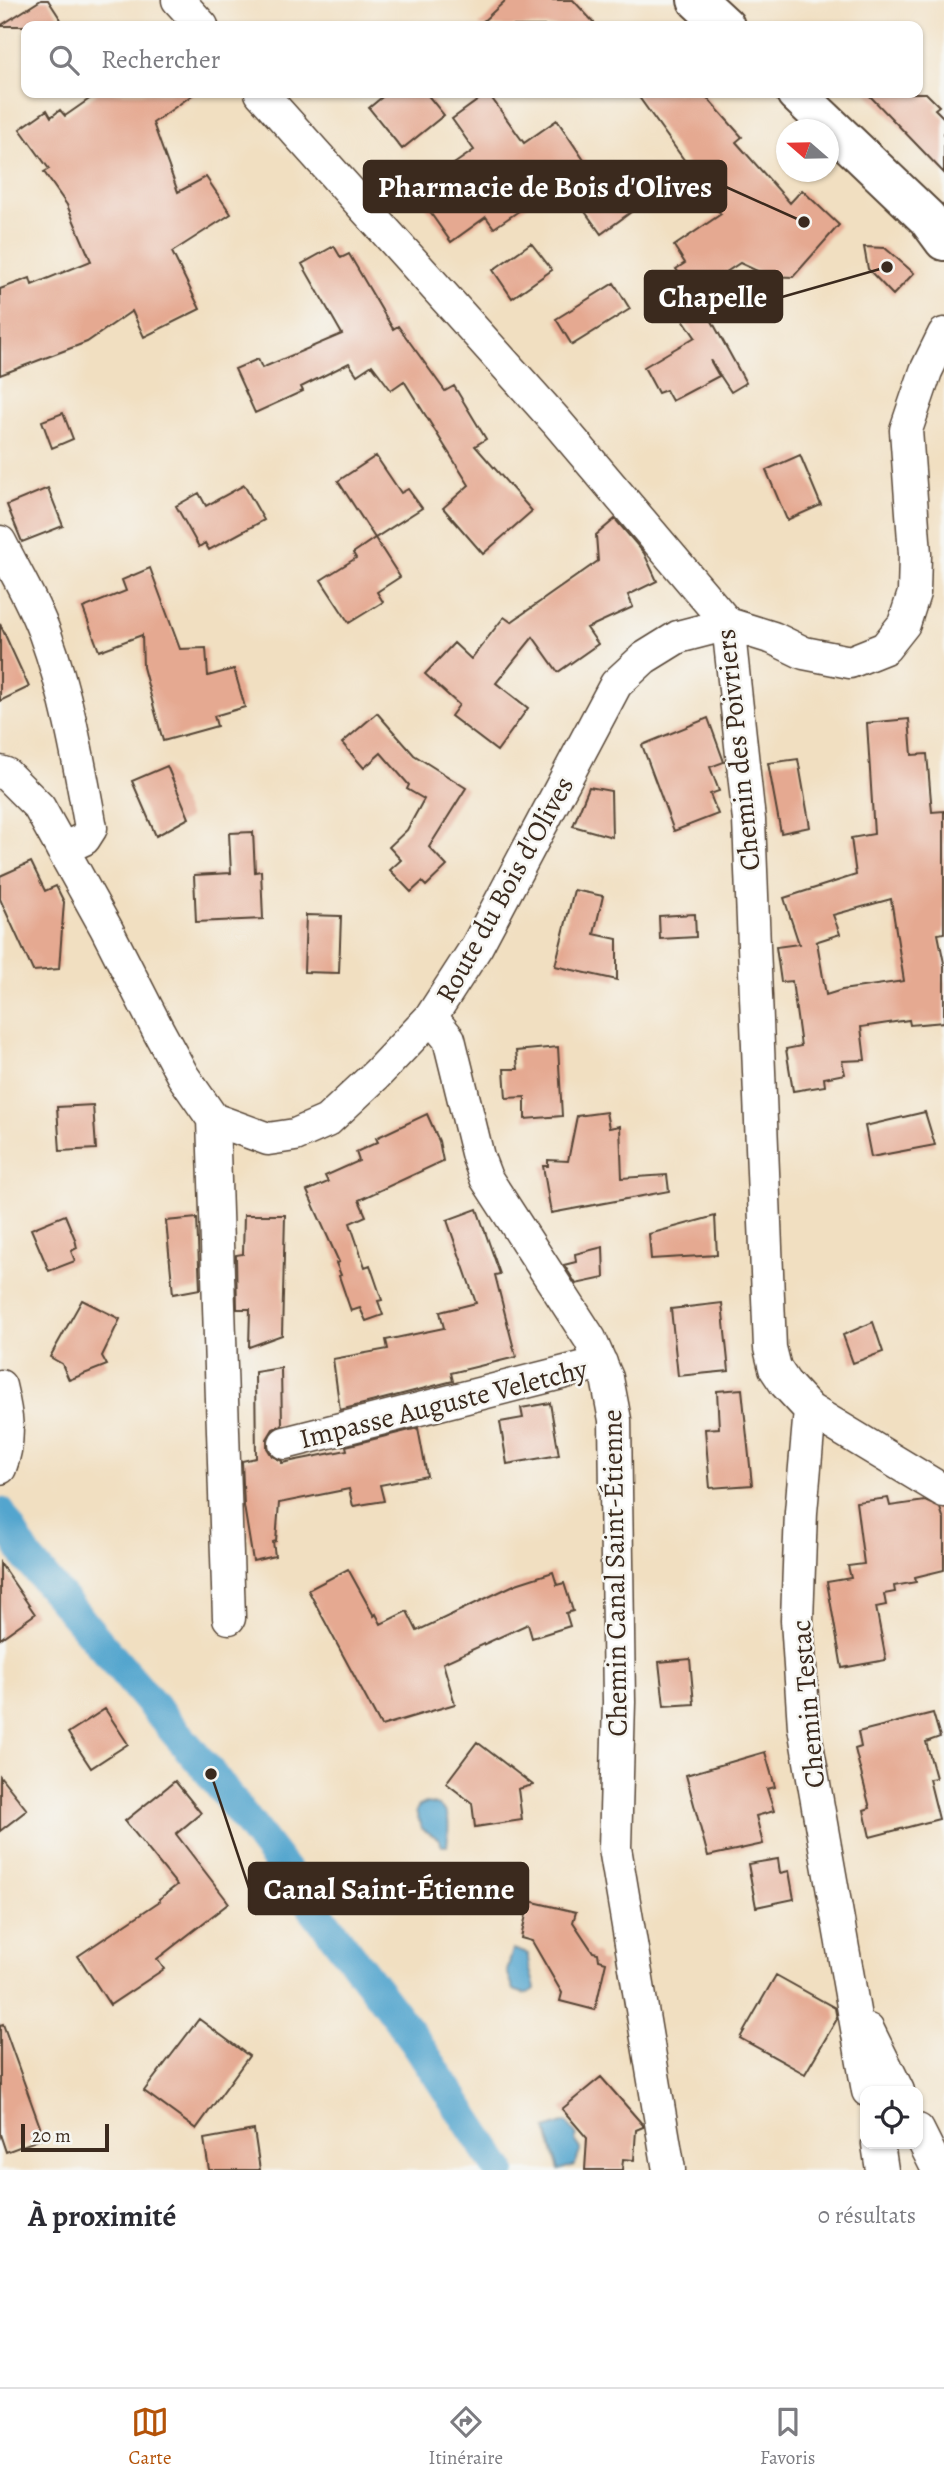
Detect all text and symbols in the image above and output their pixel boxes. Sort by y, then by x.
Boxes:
search box [21,21,923,98]
icon: search [45,41,83,79]
text: Rechercher [101,42,221,77]
north arrow [776,119,839,182]
callout: Pharmacie de Bois d'Olives [364,161,726,212]
text: Pharmacie de Bois d'Olives [378,167,712,207]
callout: Chapelle [645,271,782,322]
text: Chapelle [659,277,767,317]
street label: Chemin des Poivriers [706,627,770,873]
street label: Route du Bois d'Olives [427,769,583,1009]
street label: Impasse Auguste Veletchy [295,1350,592,1458]
street label: Chemin Canal Saint-Étienne [593,1409,637,1737]
street label: Chemin Testac [782,1618,834,1790]
callout: Canal Saint-Étienne [249,1863,528,1914]
text: Canal Saint-Étienne [264,1869,515,1909]
map controls [860,2086,923,2149]
button: locate [860,2086,923,2149]
scale bar [21,2121,108,2153]
text: 20 m [32,2123,71,2149]
text: À proximité [28,2196,176,2236]
text: 0 résultats [818,2200,916,2231]
tab: Carte [129,2403,171,2471]
tab: Itinéraire [429,2403,503,2471]
tab: Favoris [760,2403,815,2471]

